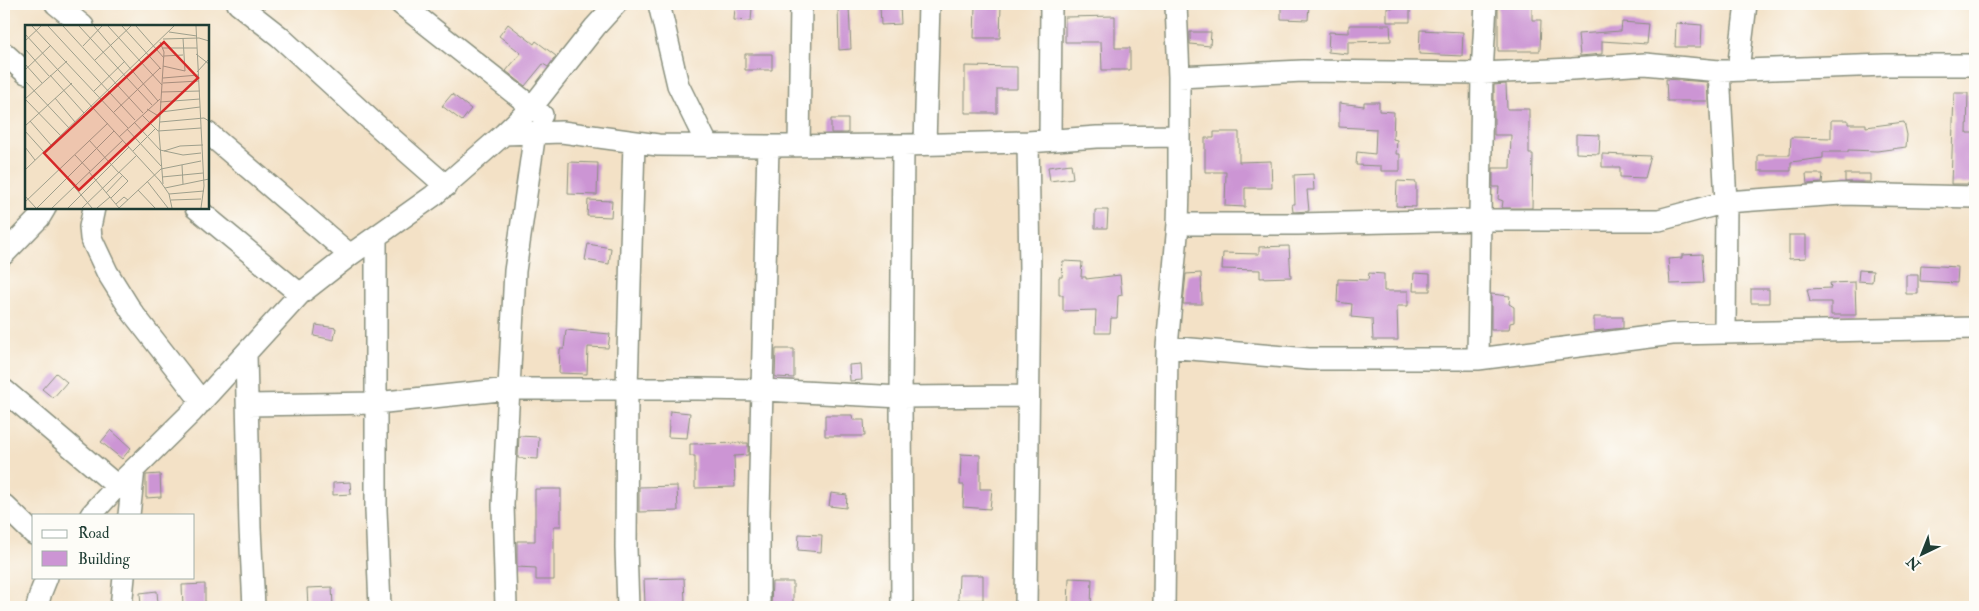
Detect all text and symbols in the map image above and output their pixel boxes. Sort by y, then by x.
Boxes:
inset map [25,25,209,209]
legend [32,514,195,578]
text: Road [78,524,110,543]
north arrow [1896,528,1946,578]
text: Building [78,550,130,569]
text: N [1903,552,1925,574]

